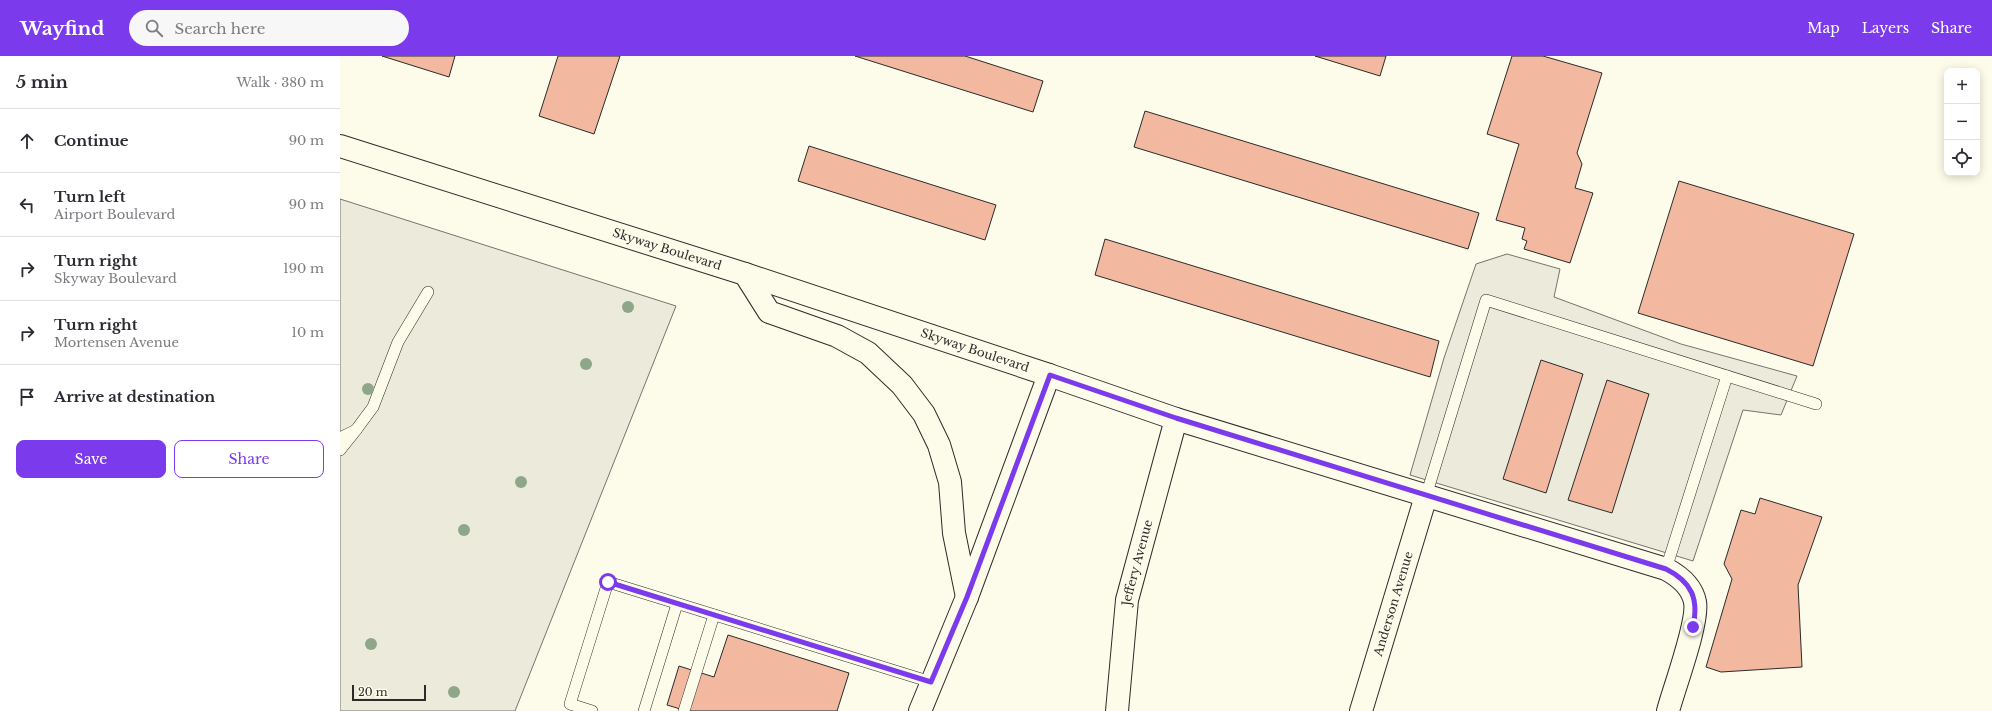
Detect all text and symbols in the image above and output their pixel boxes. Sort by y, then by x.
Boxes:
search box [129,10,409,46]
text: Wayfind [20,17,105,40]
icon: search [143,17,165,39]
text: Search here [175,19,265,38]
text: Map [1807,19,1840,37]
text: Layers [1862,19,1909,37]
text: Share [1931,19,1972,37]
map controls [1944,68,1980,176]
button: + [1944,68,1980,104]
text: 5 min [16,72,68,93]
text: Walk · 380 m [237,74,324,91]
button: − [1944,104,1980,140]
icon: ahead [16,130,38,152]
text: Continue [54,131,129,150]
text: 90 m [289,132,324,149]
button: locate [1944,140,1980,176]
text: Turn left [54,187,125,206]
icon: left [16,194,38,216]
text: 90 m [289,196,324,213]
text: Airport Boulevard [54,206,175,223]
street label: Skyway Boulevard [611,225,724,273]
text: Turn right [54,251,137,270]
icon: right [16,258,38,280]
text: 190 m [283,260,324,277]
text: Skyway Boulevard [54,270,177,287]
text: Turn right [54,315,137,334]
icon: right [16,322,38,344]
text: 10 m [291,324,324,341]
street label: Skyway Boulevard [919,325,1031,375]
text: Mortensen Avenue [54,334,179,351]
icon: arrive [16,386,38,408]
text: Arrive at destination [54,387,215,406]
button: Save [16,440,166,478]
button: Share [174,440,324,478]
street label: Jeffery Avenue [1118,518,1155,608]
street label: Anderson Avenue [1370,549,1416,659]
route start [599,573,617,591]
route end [1684,618,1702,636]
scale bar [352,683,426,702]
text: 20 m [358,685,388,699]

